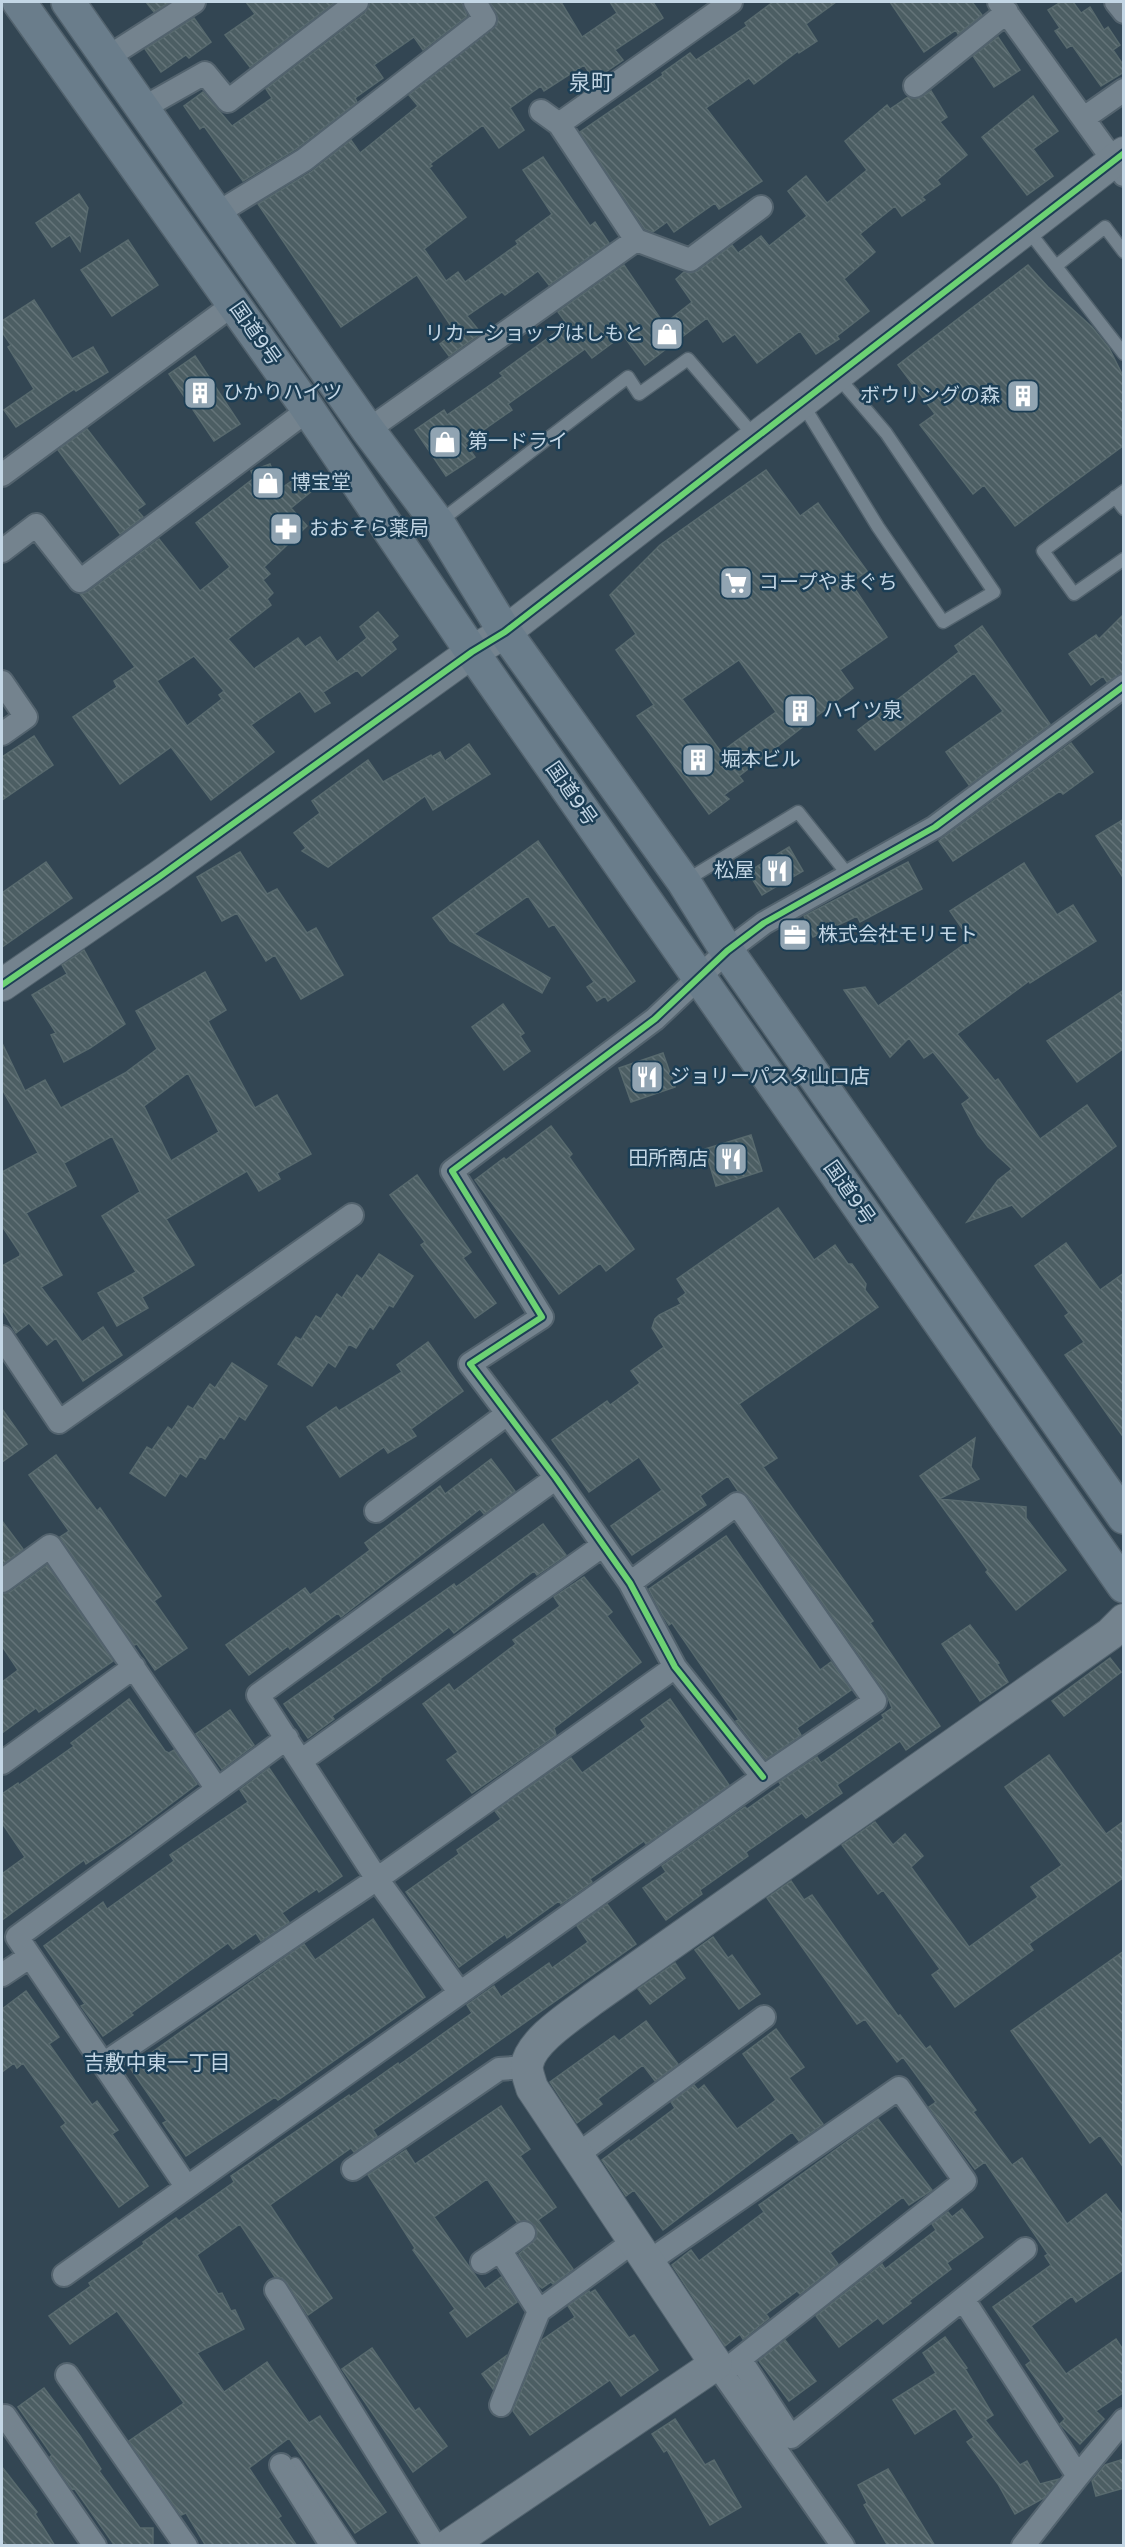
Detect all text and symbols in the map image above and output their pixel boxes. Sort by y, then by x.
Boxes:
district label: 泉町 [569,70,613,96]
street label: 国道9号 [224,297,286,371]
shop icon: リカーショップはしもと [649,316,685,352]
place label: リカーショップはしもと [425,322,644,346]
building icon: ひかりハイツ [182,375,218,411]
building icon: ボウリングの森 [1005,378,1041,414]
place label: ひかりハイツ [223,381,343,405]
place label: ボウリングの森 [860,384,1000,408]
shop icon: 第一ドライ [427,424,463,460]
place label: 第一ドライ [468,430,568,454]
shop icon: 博宝堂 [250,465,286,501]
place label: 博宝堂 [291,471,351,495]
pharmacy icon: おおそら薬局 [268,511,304,547]
place label: おおそら薬局 [309,517,429,541]
supermarket icon: コープやまぐち [718,565,754,601]
place label: コープやまぐち [759,571,898,595]
building icon: ハイツ泉 [782,693,818,729]
place label: ハイツ泉 [823,699,903,723]
building icon: 堀本ビル [680,742,716,778]
place label: 堀本ビル [721,748,801,772]
street label: 国道9号 [540,757,602,831]
restaurant icon: 松屋 [759,853,795,889]
place label: 松屋 [714,859,754,883]
office icon: 株式会社モリモト [777,917,813,953]
place label: 株式会社モリモト [818,923,978,947]
restaurant icon: ジョリーパスタ山口店 [629,1059,665,1095]
place label: ジョリーパスタ山口店 [670,1065,870,1089]
restaurant icon: 田所商店 [713,1141,749,1177]
place label: 田所商店 [628,1147,708,1171]
street label: 国道9号 [818,1156,880,1230]
district label: 吉敷中東一丁目 [84,2051,231,2076]

